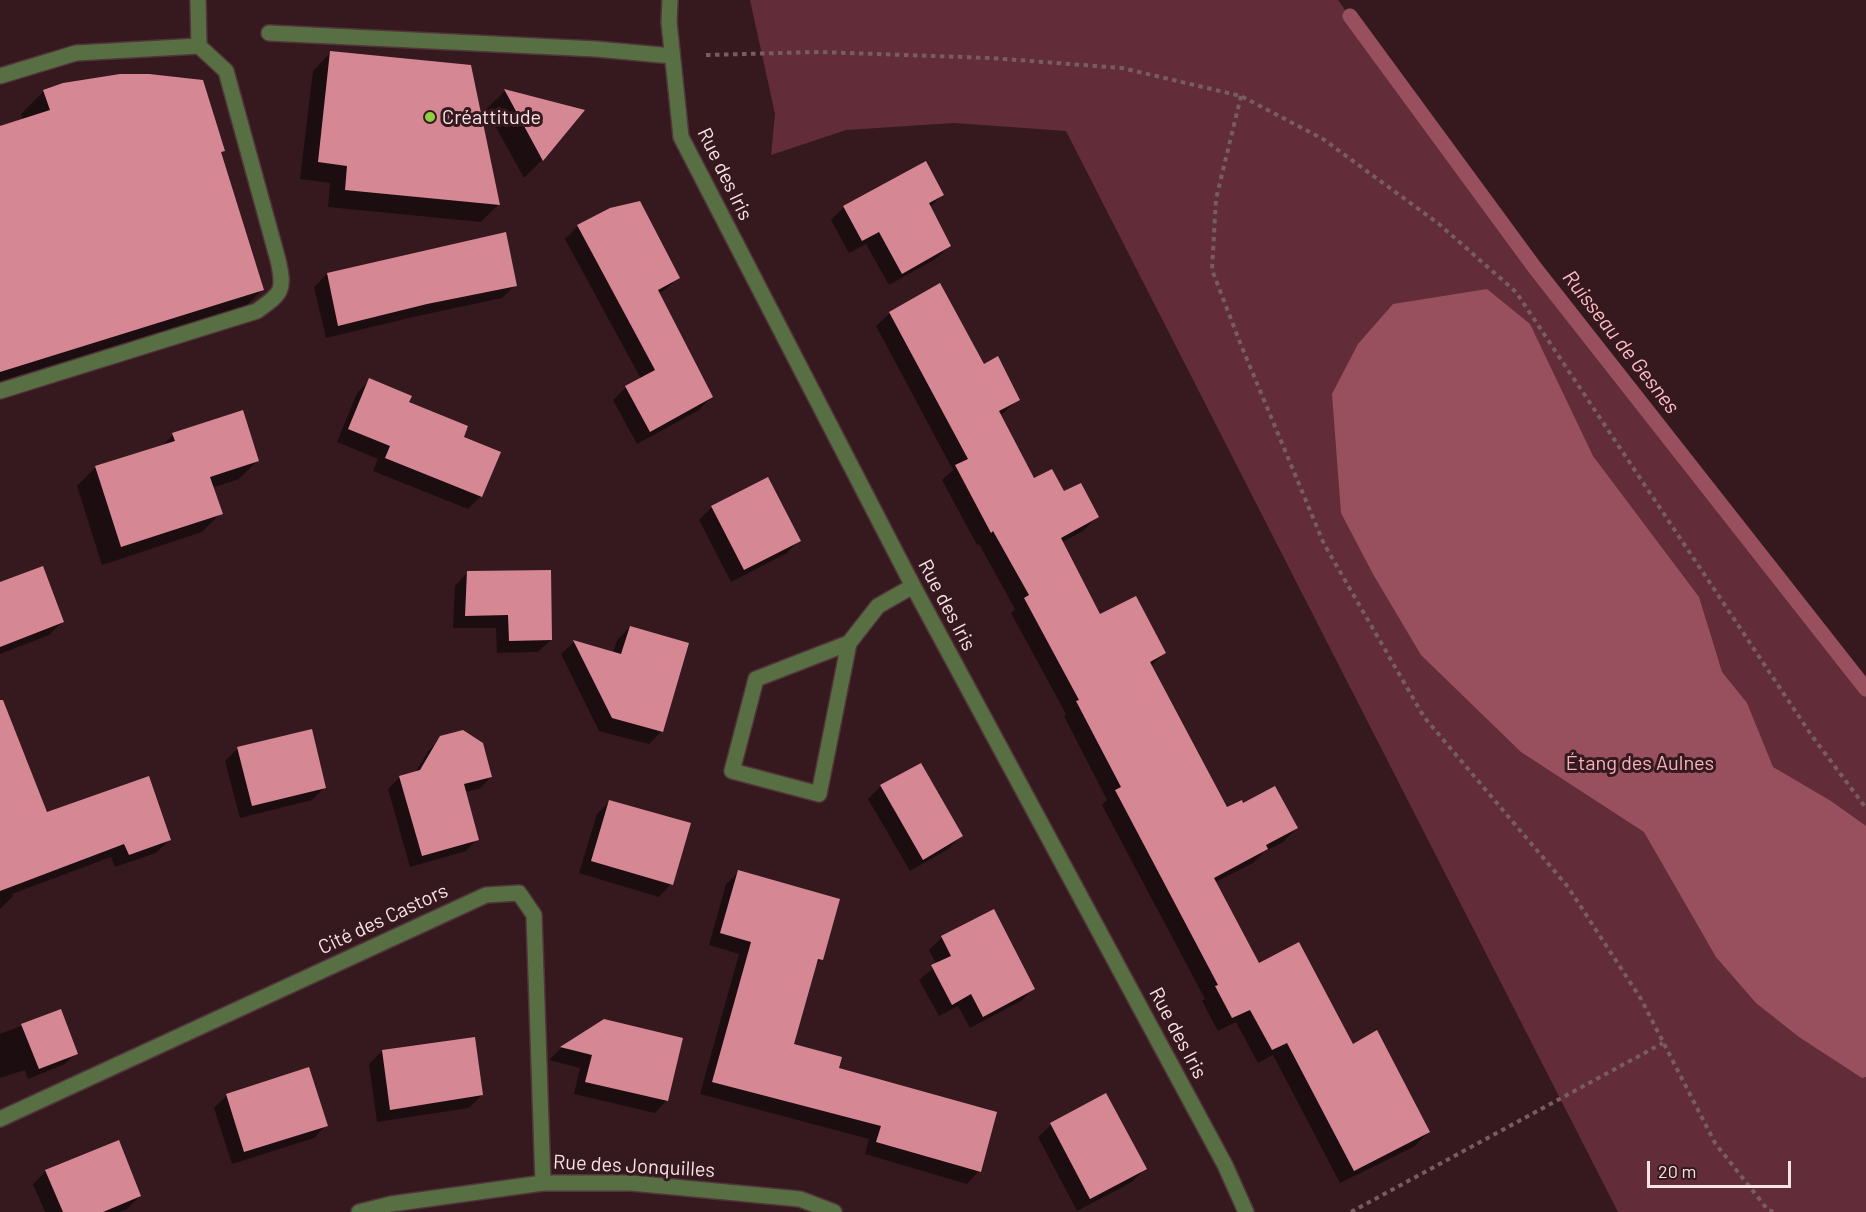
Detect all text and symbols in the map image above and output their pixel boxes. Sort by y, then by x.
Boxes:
place label: Créattitude [442,105,541,129]
marker: Créattitude [423,110,437,124]
street label: Rue des Iris [692,124,758,224]
water label: Ruisseau de Gesnes [1557,265,1685,419]
street label: Rue des Iris [913,555,981,655]
park label: Étang des Aulnes [1566,751,1714,775]
street label: Cité des Castors [314,878,452,960]
street label: Rue des Iris [1144,983,1212,1083]
scale bar [1650,1149,1794,1187]
street label: Rue des Jonquilles [552,1150,716,1182]
text: 20 m [1658,1160,1696,1182]

